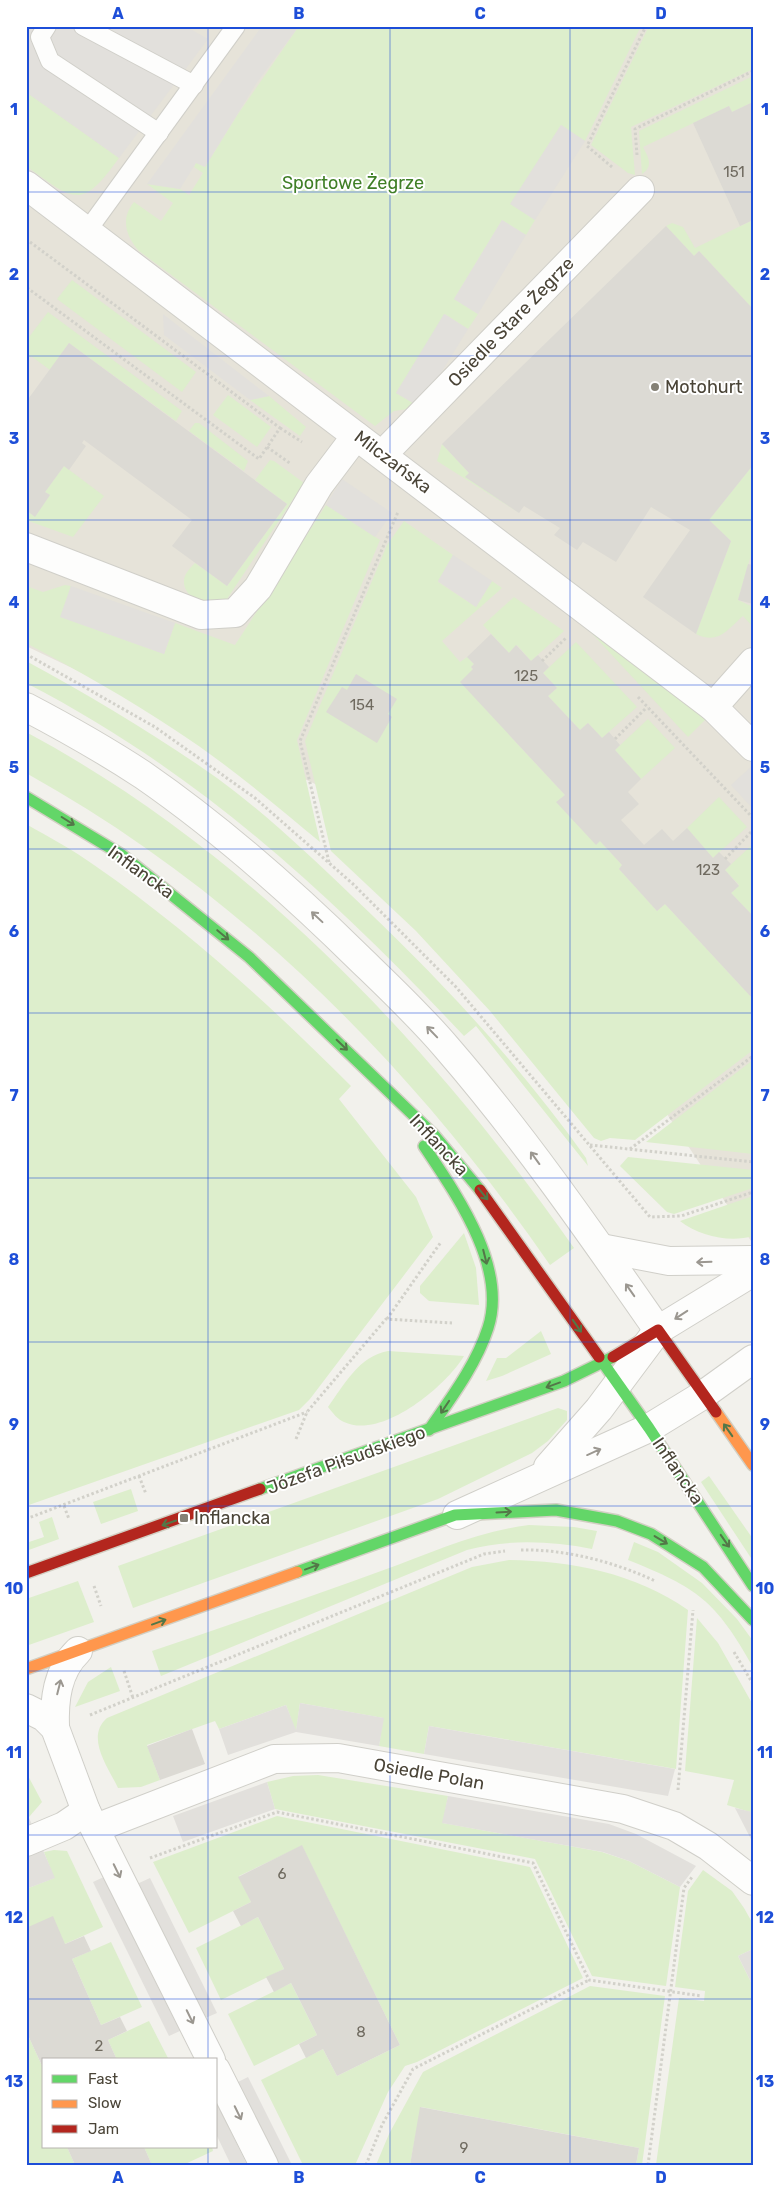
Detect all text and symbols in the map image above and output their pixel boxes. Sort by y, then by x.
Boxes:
text: A [112,4,124,23]
text: B [293,4,305,23]
text: C [474,4,486,23]
text: D [655,4,667,23]
text: 1 [10,100,18,119]
text: 1 [761,100,769,119]
house number: 151 [723,163,745,181]
park label: Sportowe Żegrze [282,172,424,194]
street label: Osiedle Stare Żegrze [443,252,579,392]
text: 2 [9,265,19,284]
text: 2 [760,265,770,284]
place label: Motohurt [665,376,743,398]
marker: Motohurt [649,381,661,393]
street label: Milczańska [350,426,436,498]
text: 3 [9,429,19,448]
text: 3 [760,429,770,448]
text: 4 [9,593,20,612]
text: 4 [760,593,771,612]
house number: 125 [514,667,538,685]
house number: 154 [350,696,374,714]
text: 5 [9,758,19,777]
text: 5 [760,758,770,777]
one-way arrow [61,817,75,827]
street label: Inflancka [104,841,178,903]
house number: 123 [696,861,720,879]
one-way arrow [311,911,324,923]
text: 6 [9,922,19,941]
text: 6 [760,922,770,941]
one-way arrow [216,929,229,940]
one-way arrow [426,1025,438,1038]
one-way arrow [336,1039,349,1051]
text: 7 [9,1086,19,1105]
text: 7 [760,1086,770,1105]
street label: Inflancka [405,1110,473,1180]
one-way arrow [529,1152,540,1165]
one-way arrow [477,1187,488,1200]
one-way arrow [481,1248,490,1264]
text: 8 [9,1250,20,1269]
text: 8 [760,1250,771,1269]
one-way arrow [696,1257,712,1267]
one-way arrow [625,1283,635,1297]
one-way arrow [674,1310,688,1320]
one-way arrow [572,1319,582,1333]
one-way arrow [546,1381,561,1390]
one-way arrow [440,1399,450,1413]
text: 9 [9,1415,19,1434]
text: 9 [760,1415,770,1434]
street label: Józefa Piłsudskiego [264,1421,428,1499]
one-way arrow [723,1423,733,1437]
street label: Inflancka [648,1433,708,1509]
one-way arrow [586,1447,601,1457]
place label: Inflancka [194,1507,270,1529]
one-way arrow [496,1508,512,1517]
marker: Inflancka [178,1512,190,1524]
one-way arrow [162,1519,177,1528]
one-way arrow [720,1534,730,1548]
one-way arrow [654,1535,668,1545]
one-way arrow [304,1562,319,1571]
text: 10 [5,1579,24,1598]
text: 10 [756,1579,775,1598]
one-way arrow [151,1617,166,1626]
one-way arrow [55,1679,64,1695]
text: 11 [6,1743,22,1762]
text: 11 [757,1743,773,1762]
street label: Osiedle Polan [372,1753,486,1795]
one-way arrow [113,1863,122,1878]
house number: 6 [277,1865,287,1883]
text: 12 [5,1908,23,1927]
text: 12 [756,1908,774,1927]
one-way arrow [185,2009,195,2024]
house number: 8 [356,2023,366,2041]
house number: 2 [95,2037,104,2055]
legend [42,2058,218,2148]
text: Fast [88,2070,118,2088]
text: 13 [5,2072,23,2091]
text: 13 [756,2072,774,2091]
text: Slow [88,2094,121,2112]
one-way arrow [234,2105,243,2120]
text: Jam [88,2120,119,2138]
house number: 9 [460,2139,469,2157]
text: A [112,2168,124,2187]
text: B [293,2168,305,2187]
text: C [474,2168,486,2187]
text: D [655,2168,667,2187]

